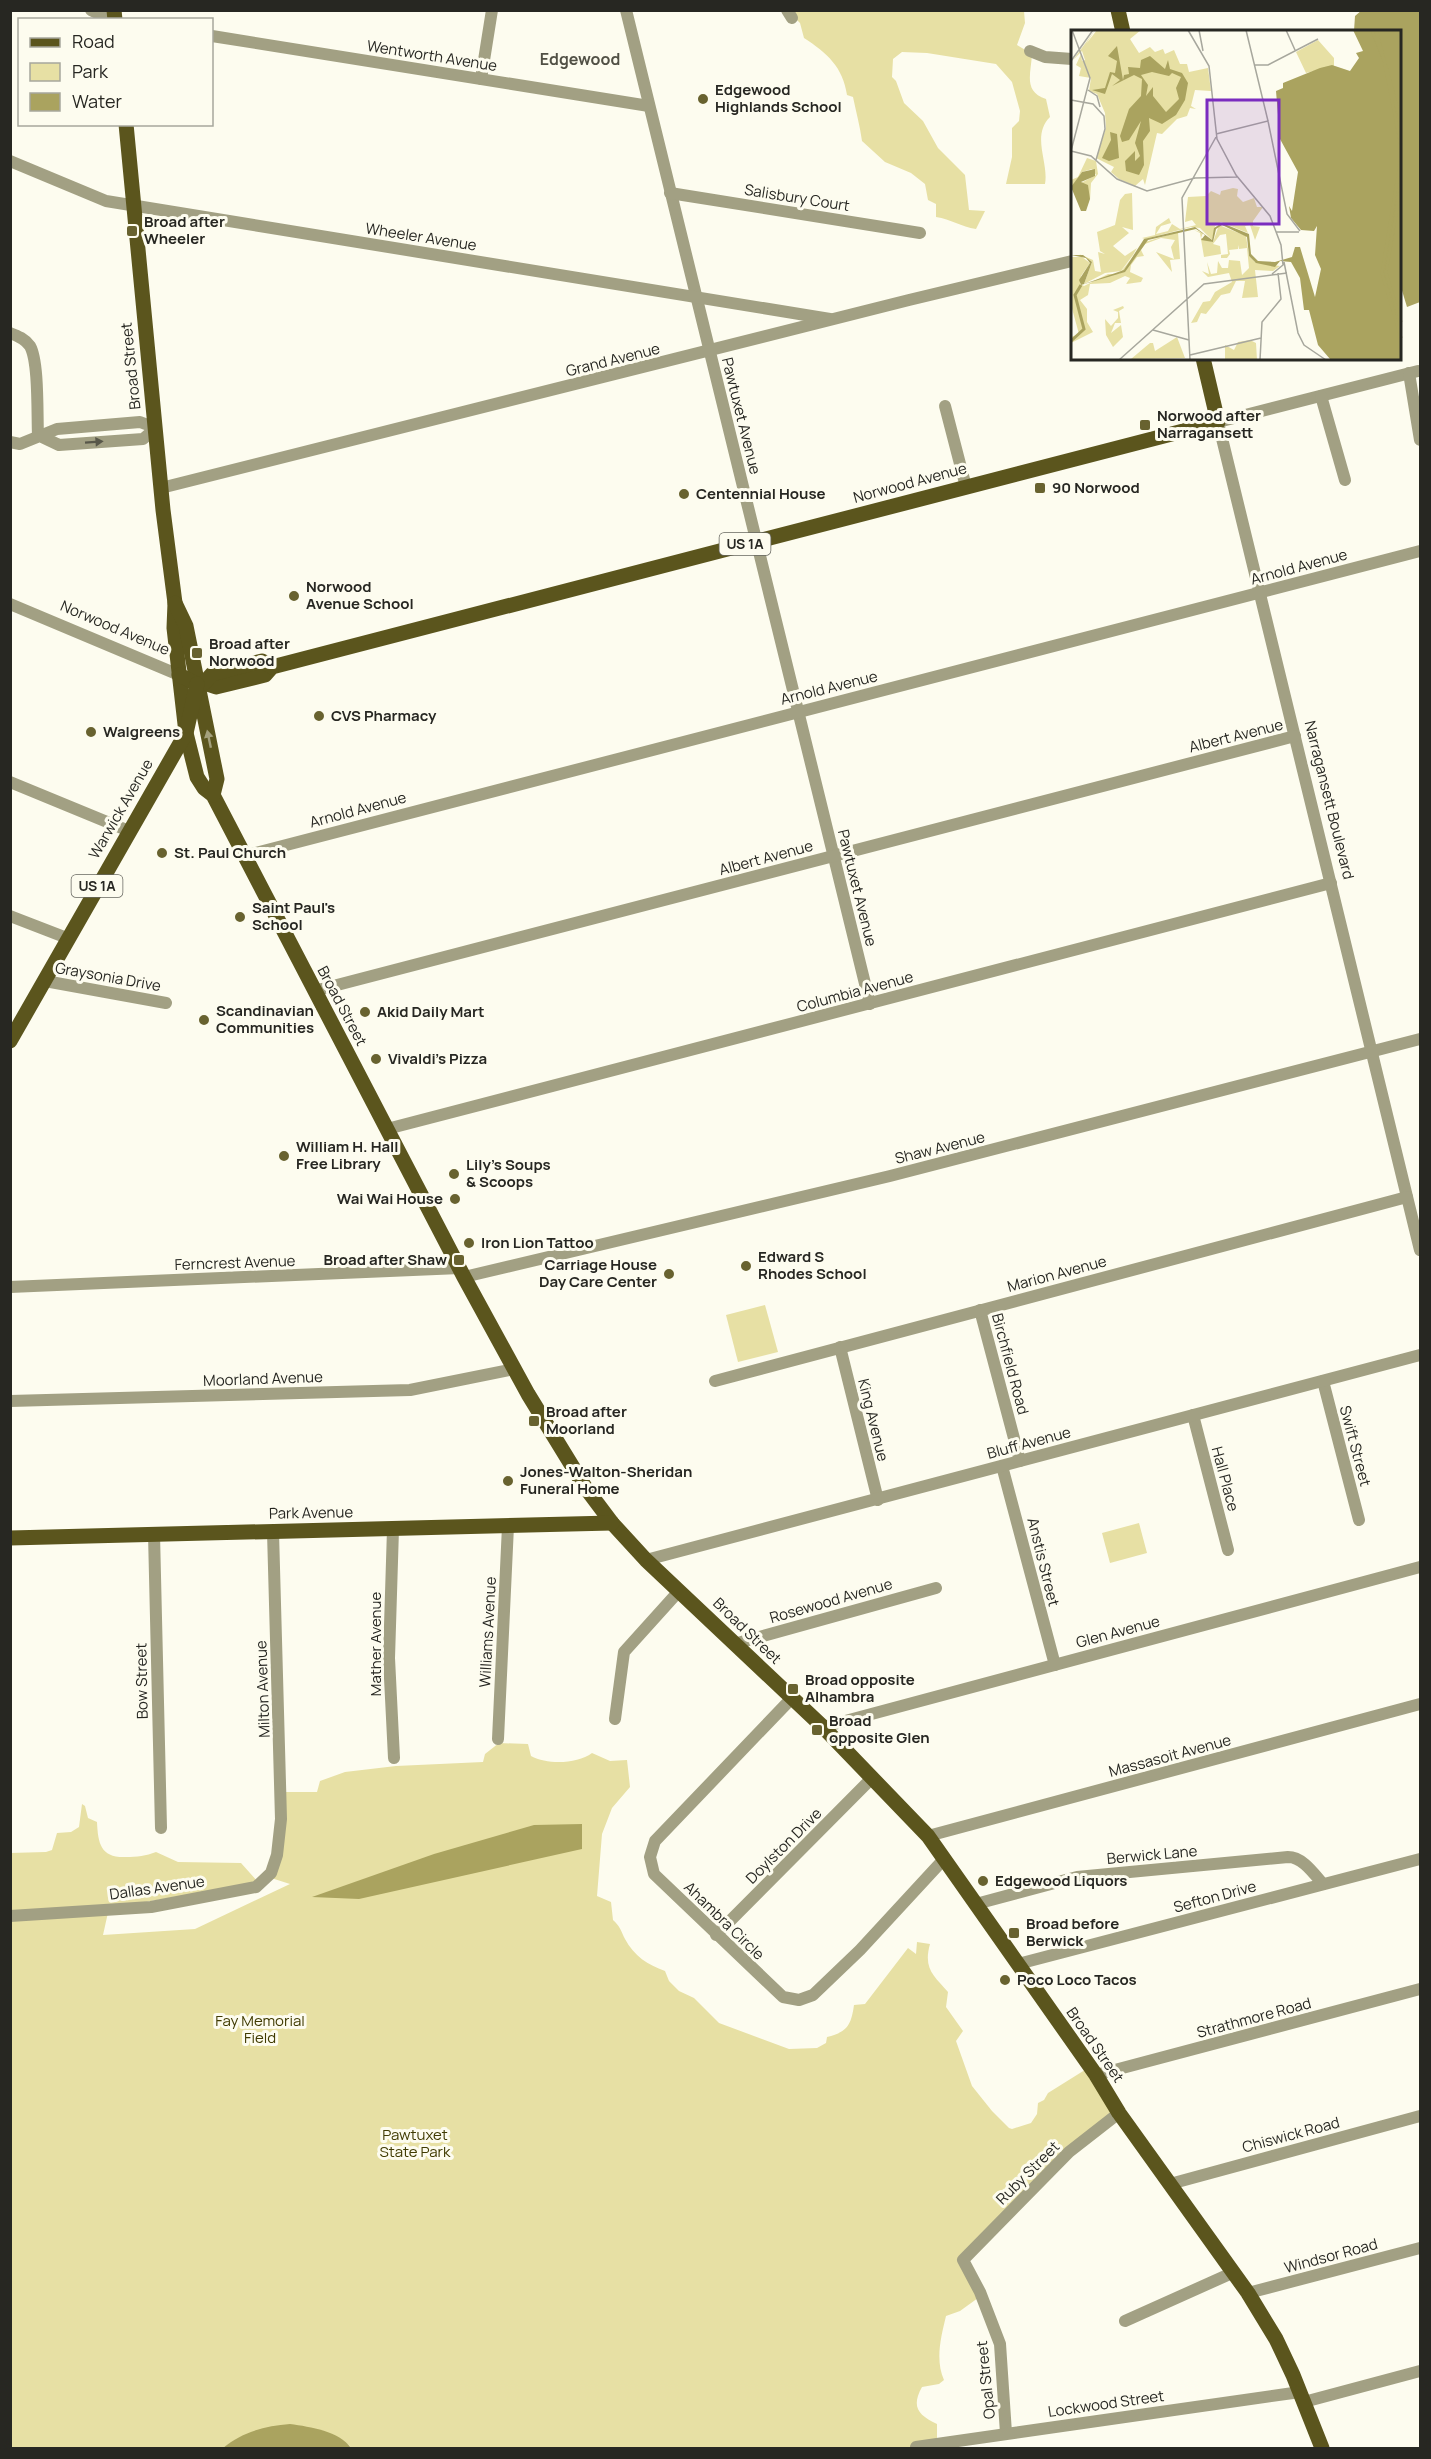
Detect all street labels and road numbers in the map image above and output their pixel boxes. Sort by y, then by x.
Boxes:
street label: Wentworth Avenue [366,35,499,76]
street label: Salisbury Court [743,179,851,216]
street label: Wheeler Avenue [364,217,479,256]
street label: Broad Street [115,321,146,411]
street label: Grand Avenue [564,338,662,381]
street label: Pawtuxet Avenue [717,355,766,477]
street label: Norwood Avenue [851,457,969,508]
road number: US 1A [720,533,771,555]
street label: Arnold Avenue [1248,543,1350,590]
street label: Norwood Avenue [57,595,173,660]
street label: Arnold Avenue [778,665,880,710]
street label: Albert Avenue [1187,714,1285,757]
street label: Narragansett Boulevard [1300,718,1359,881]
street label: Warwick Avenue [83,755,158,863]
street label: Arnold Avenue [307,786,409,833]
street label: Pawtuxet Avenue [833,827,882,949]
street label: Albert Avenue [717,835,815,880]
road number: US 1A [72,875,122,897]
street label: Graysonia Drive [54,957,163,996]
street label: Broad Street [313,962,372,1049]
street label: Columbia Avenue [794,966,916,1017]
street label: Shaw Avenue [893,1126,987,1169]
street label: Ferncrest Avenue [174,1250,296,1275]
street label: Marion Avenue [1005,1250,1109,1297]
street label: Birchfield Road [987,1311,1034,1417]
street label: Moorland Avenue [203,1366,323,1391]
street label: King Avenue [853,1376,894,1464]
street label: Swift Street [1335,1403,1376,1489]
street label: Bluff Avenue [985,1421,1073,1464]
street label: Hall Place [1207,1444,1244,1514]
street label: Park Avenue [269,1501,354,1524]
street label: Anstis Street [1022,1515,1065,1608]
street label: Rosewood Avenue [767,1573,895,1628]
street label: Williams Avenue [474,1576,501,1688]
street label: Mather Avenue [365,1592,386,1696]
street label: Broad Street [709,1593,786,1669]
street label: Glen Avenue [1074,1610,1162,1653]
street label: Milton Avenue [250,1640,275,1738]
street label: Bow Street [130,1643,153,1719]
street label: Massasoit Avenue [1106,1729,1233,1782]
street label: Doylston Drive [741,1803,826,1888]
street label: Berwick Lane [1106,1840,1198,1869]
street label: Dallas Avenue [108,1870,206,1905]
street label: Sefton Drive [1171,1875,1259,1918]
street label: Ahambra Circle [679,1877,769,1965]
street label: Strathmore Road [1194,1992,1313,2043]
street label: Broad Street [1062,2003,1129,2087]
street label: Chiswick Road [1240,2111,1342,2158]
street label: Ruby Street [991,2136,1064,2209]
street label: Windsor Road [1282,2233,1380,2278]
street label: Opal Street [971,2340,1000,2420]
street label: Lockwood Street [1046,2385,1165,2422]

